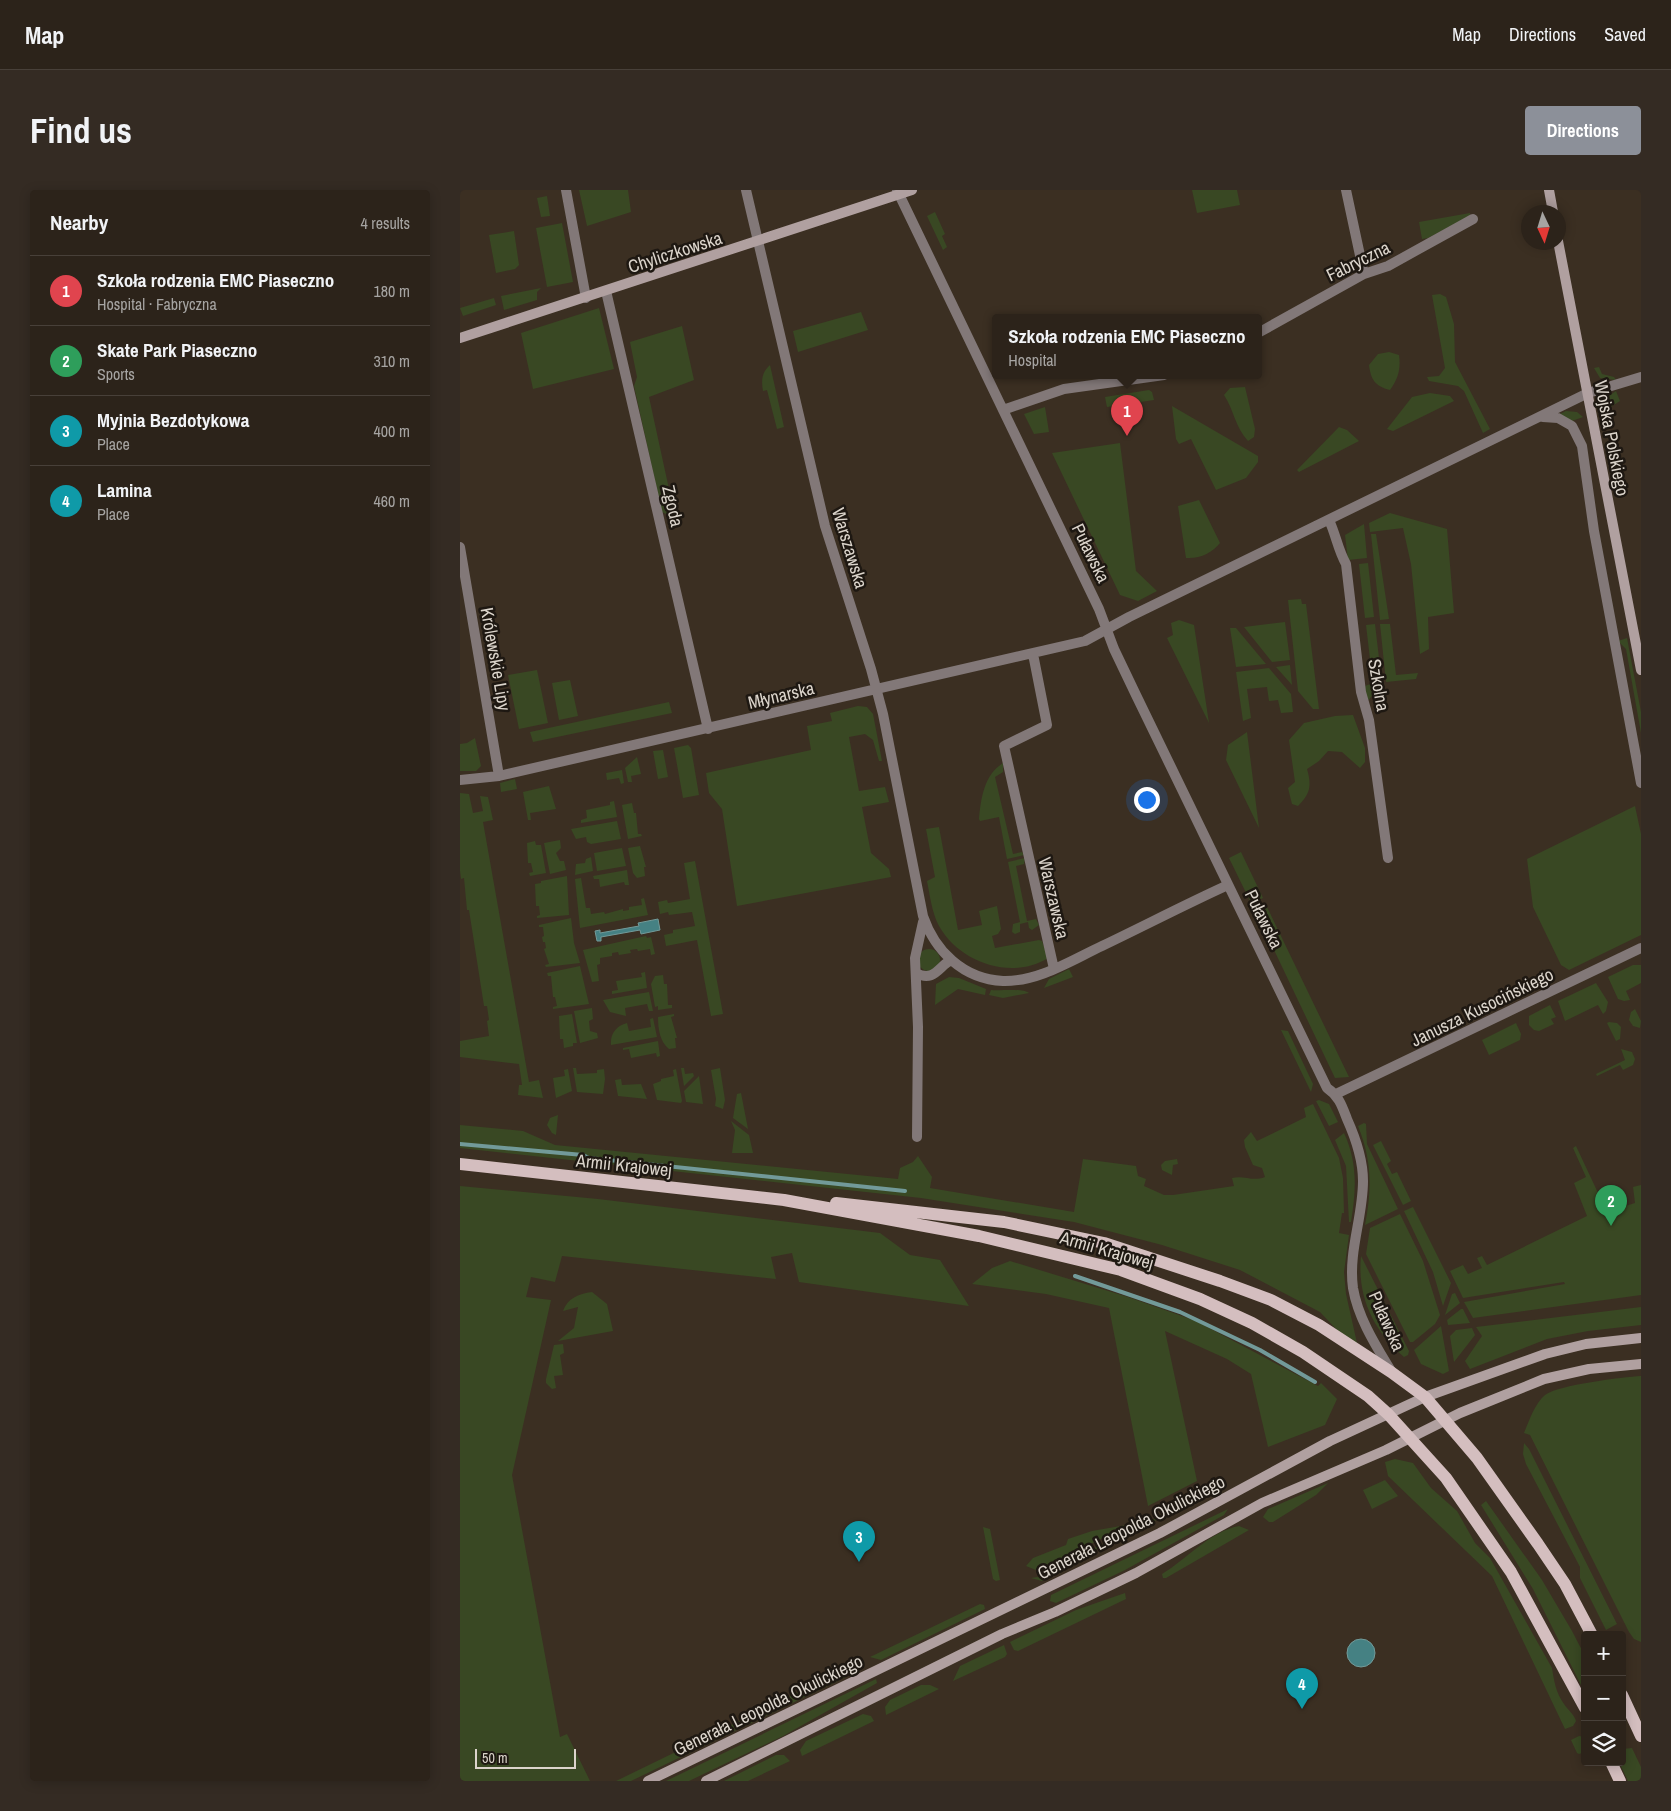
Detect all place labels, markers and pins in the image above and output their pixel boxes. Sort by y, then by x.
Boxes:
pin: 1 [1111,395,1143,436]
pin: 2 [1595,1185,1627,1226]
pin: 3 [843,1521,875,1562]
pin: 4 [1286,1668,1318,1709]

